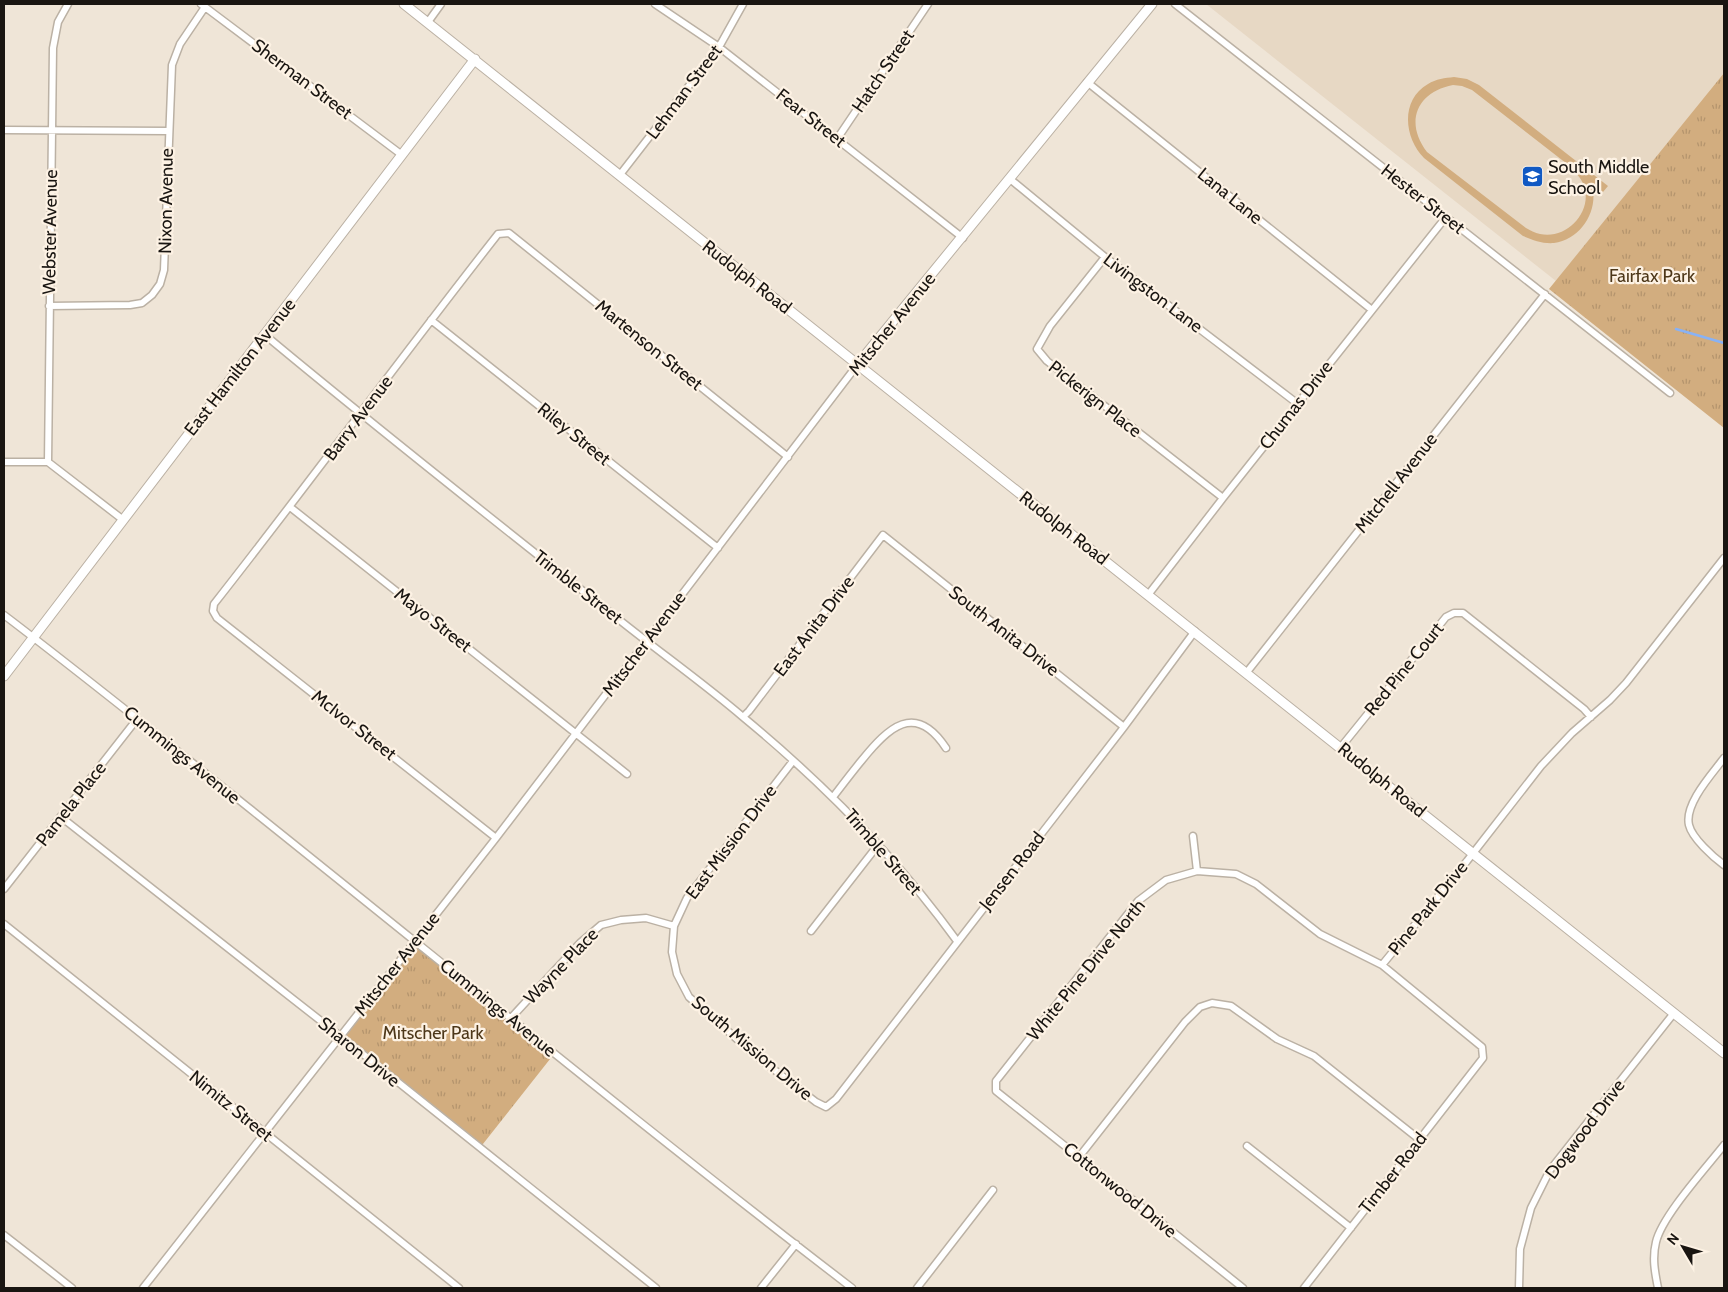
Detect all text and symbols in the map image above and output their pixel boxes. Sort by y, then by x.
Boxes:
street label: Hatch Street [847,25,919,117]
street label: Sherman Street [248,34,356,124]
street label: Lehman Street [641,40,727,144]
street label: Fear Street [772,84,850,152]
street label: Nixon Avenue [154,148,178,254]
place label: South Middle School [1548,156,1649,199]
street label: Hester Street [1377,159,1469,239]
street label: Lana Lane [1193,163,1267,229]
school or university icon: South Middle School [1520,165,1544,189]
street label: Webster Avenue [38,169,62,295]
street label: Rudolph Road [698,235,796,319]
street label: Livingston Lane [1099,248,1207,338]
park label: Fairfax Park [1609,265,1696,287]
street label: Mitscher Avenue [844,268,940,380]
street label: East Hamilton Avenue [180,294,300,440]
street label: Martenson Street [591,295,707,395]
street label: Pickerign Place [1044,356,1146,442]
street label: Chumas Drive [1255,356,1337,454]
street label: Barry Avenue [319,371,397,465]
street label: Riley Street [533,398,615,470]
street label: Mitchell Avenue [1350,429,1442,537]
street label: Rudolph Road [1015,486,1113,570]
street label: Trimble Street [529,545,627,629]
street label: East Anita Drive [769,571,859,681]
street label: South Anita Drive [944,581,1064,681]
street label: Mayo Street [390,583,476,657]
street label: Mitscher Avenue [597,587,691,701]
street label: Red Pine Court [1360,618,1448,720]
street label: McIvor Street [307,685,401,765]
street label: Cummings Avenue [119,701,245,809]
street label: Rudolph Road [1333,738,1431,822]
street label: Pamela Place [31,757,111,851]
street label: East Mission Drive [681,780,781,904]
street label: Trimble Street [840,804,926,900]
street label: Jensen Road [974,827,1049,915]
street label: Pine Park Drive [1384,857,1472,959]
street label: White Pine Drive North [1022,895,1150,1045]
street label: Mitscher Avenue [350,908,444,1020]
street label: Wayne Place [519,923,603,1009]
street label: Cummings Avenue [435,954,561,1062]
street label: South Mission Drive [687,991,817,1105]
street label: Sharon Drive [314,1012,404,1092]
park label: Mitscher Park [382,1022,484,1044]
street label: Nimitz Street [185,1066,277,1146]
street label: Dogwood Drive [1540,1075,1630,1183]
street label: Timber Road [1354,1128,1432,1218]
street label: Cottonwood Drive [1059,1138,1181,1242]
north arrow [1658,1222,1708,1272]
text: N [1663,1230,1683,1248]

